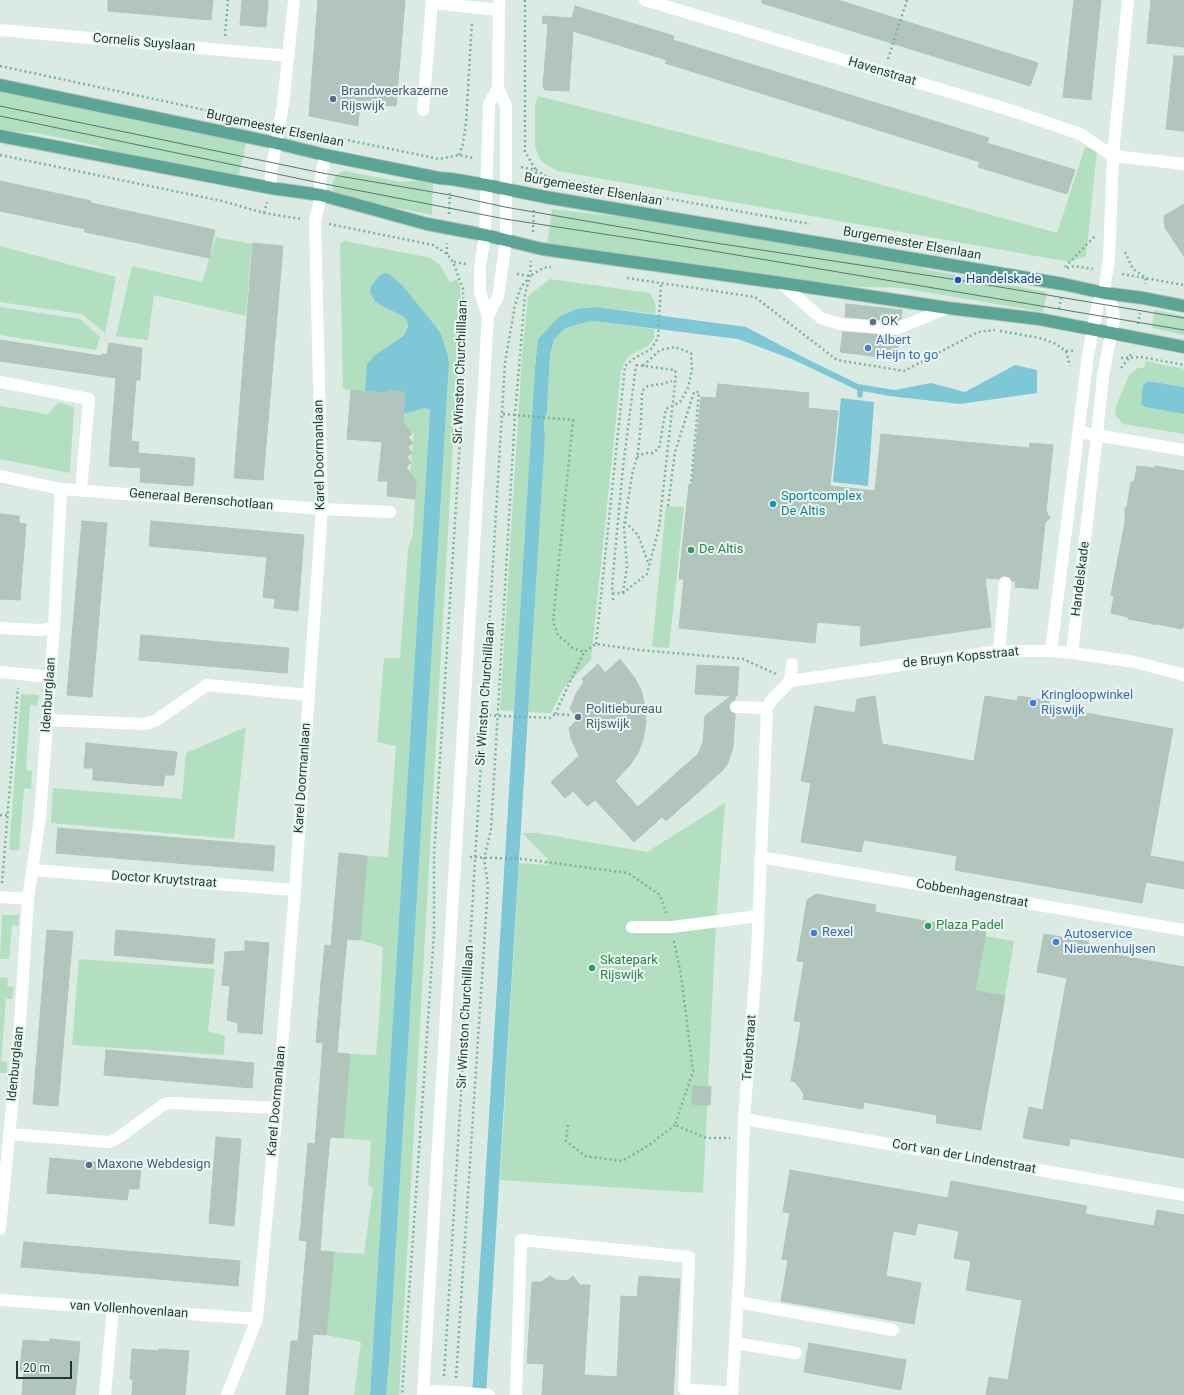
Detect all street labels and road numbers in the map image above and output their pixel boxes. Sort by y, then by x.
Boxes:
street label: Cornelis Suyslaan [92,31,196,55]
street label: Havenstraat [846,54,918,90]
street label: Burgemeester Elsenlaan [205,107,345,151]
street label: Burgemeester Elsenlaan [523,170,663,210]
street label: Burgemeester Elsenlaan [842,224,982,264]
street label: Sir Winston Churchilllaan [451,300,471,444]
street label: Karel Doormanlaan [311,400,329,510]
street label: Generaal Berenschotlaan [128,486,274,514]
street label: Handelskade [1069,541,1093,617]
street label: Sir Winston Churchilllaan [473,622,499,766]
street label: de Bruyn Kopsstraat [902,644,1020,672]
street label: Idenburglaan [39,657,59,733]
street label: Karel Doormanlaan [291,722,315,834]
street label: Doctor Kruytstraat [111,869,217,891]
street label: Cobbenhagenstraat [915,876,1029,912]
street label: Sir Winston Churchilllaan [454,945,478,1089]
street label: Treubstraat [740,1014,760,1082]
street label: Idenburglaan [4,1026,28,1102]
street label: Karel Doormanlaan [264,1045,290,1157]
street label: Cort van der Lindenstraat [891,1137,1037,1177]
street label: van Vollenhovenlaan [69,1298,189,1322]

